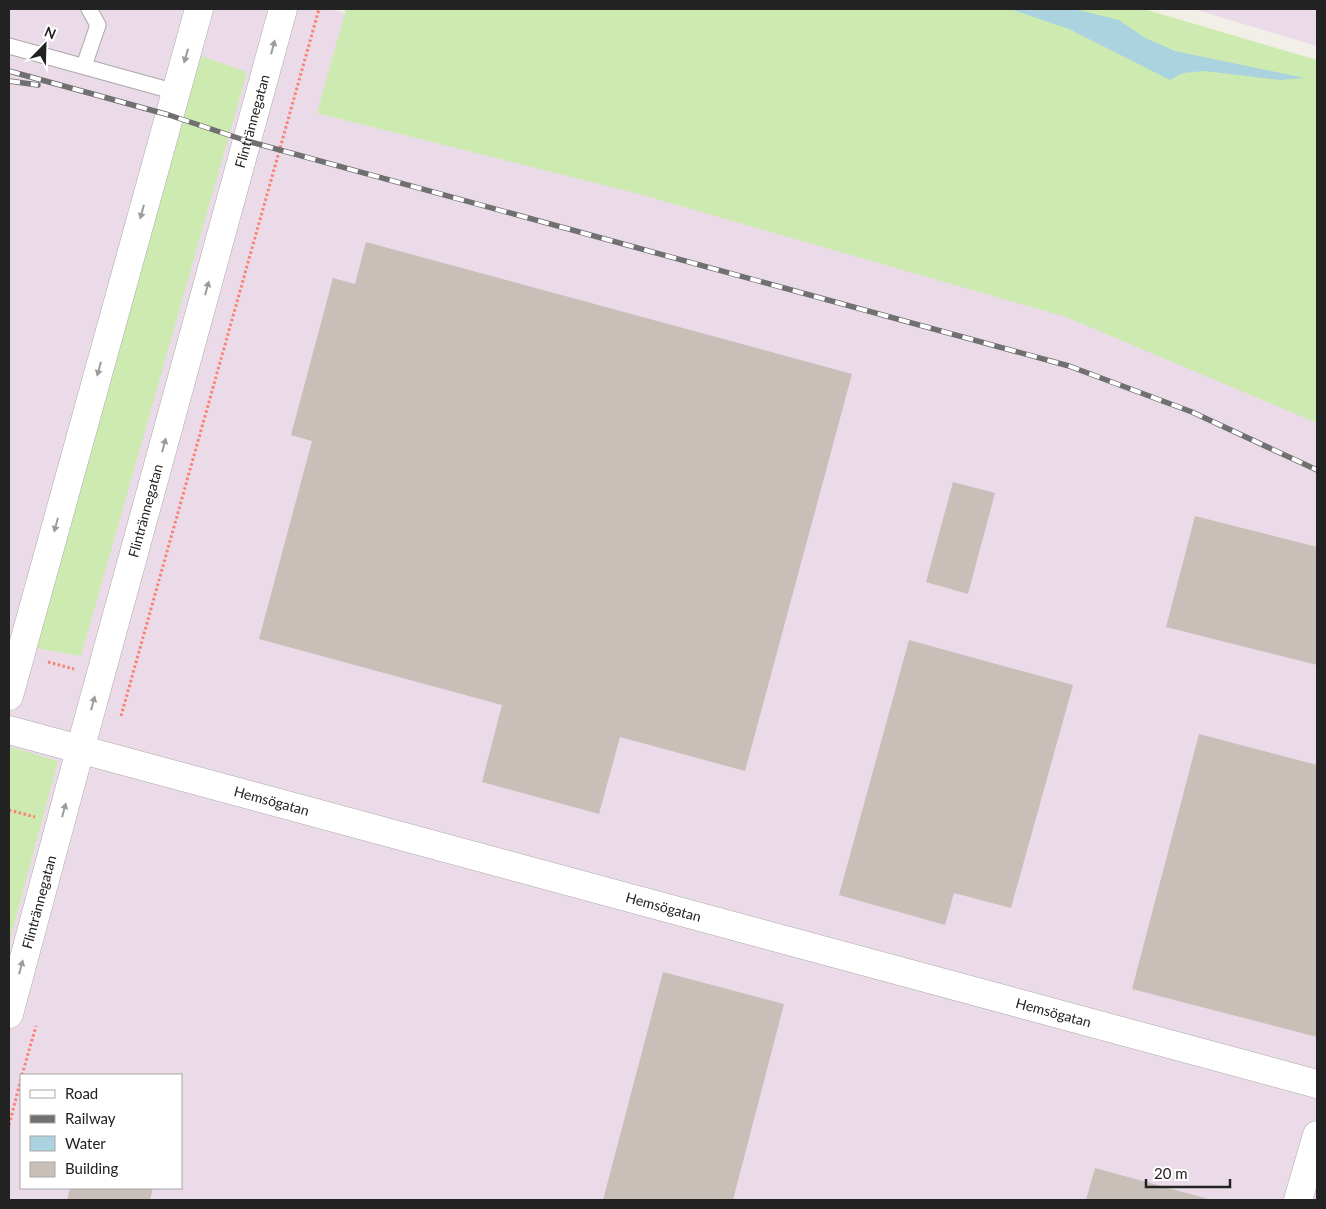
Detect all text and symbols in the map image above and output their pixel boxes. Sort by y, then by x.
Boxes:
north arrow [20,20,70,70]
text: N [42,23,59,43]
one-way arrow [269,39,277,54]
one-way arrow [182,48,190,63]
street label: Flintrännegatan [231,72,273,170]
one-way arrow [138,205,146,220]
one-way arrow [203,280,211,295]
one-way arrow [95,361,103,376]
one-way arrow [160,437,168,452]
street label: Flintrännegatan [124,462,166,559]
one-way arrow [52,518,60,533]
one-way arrow [90,695,98,710]
street label: Hemsögatan [232,782,311,819]
one-way arrow [60,803,68,818]
street label: Flintrännegatan [18,853,59,951]
street label: Hemsögatan [624,888,703,925]
one-way arrow [18,960,26,975]
street label: Hemsögatan [1014,994,1093,1030]
legend [20,1074,182,1189]
text: Road [65,1084,98,1102]
text: Railway [65,1109,116,1127]
text: Water [65,1134,106,1152]
scale bar [1146,1156,1230,1188]
text: Building [65,1159,118,1177]
text: 20 m [1154,1164,1188,1182]

